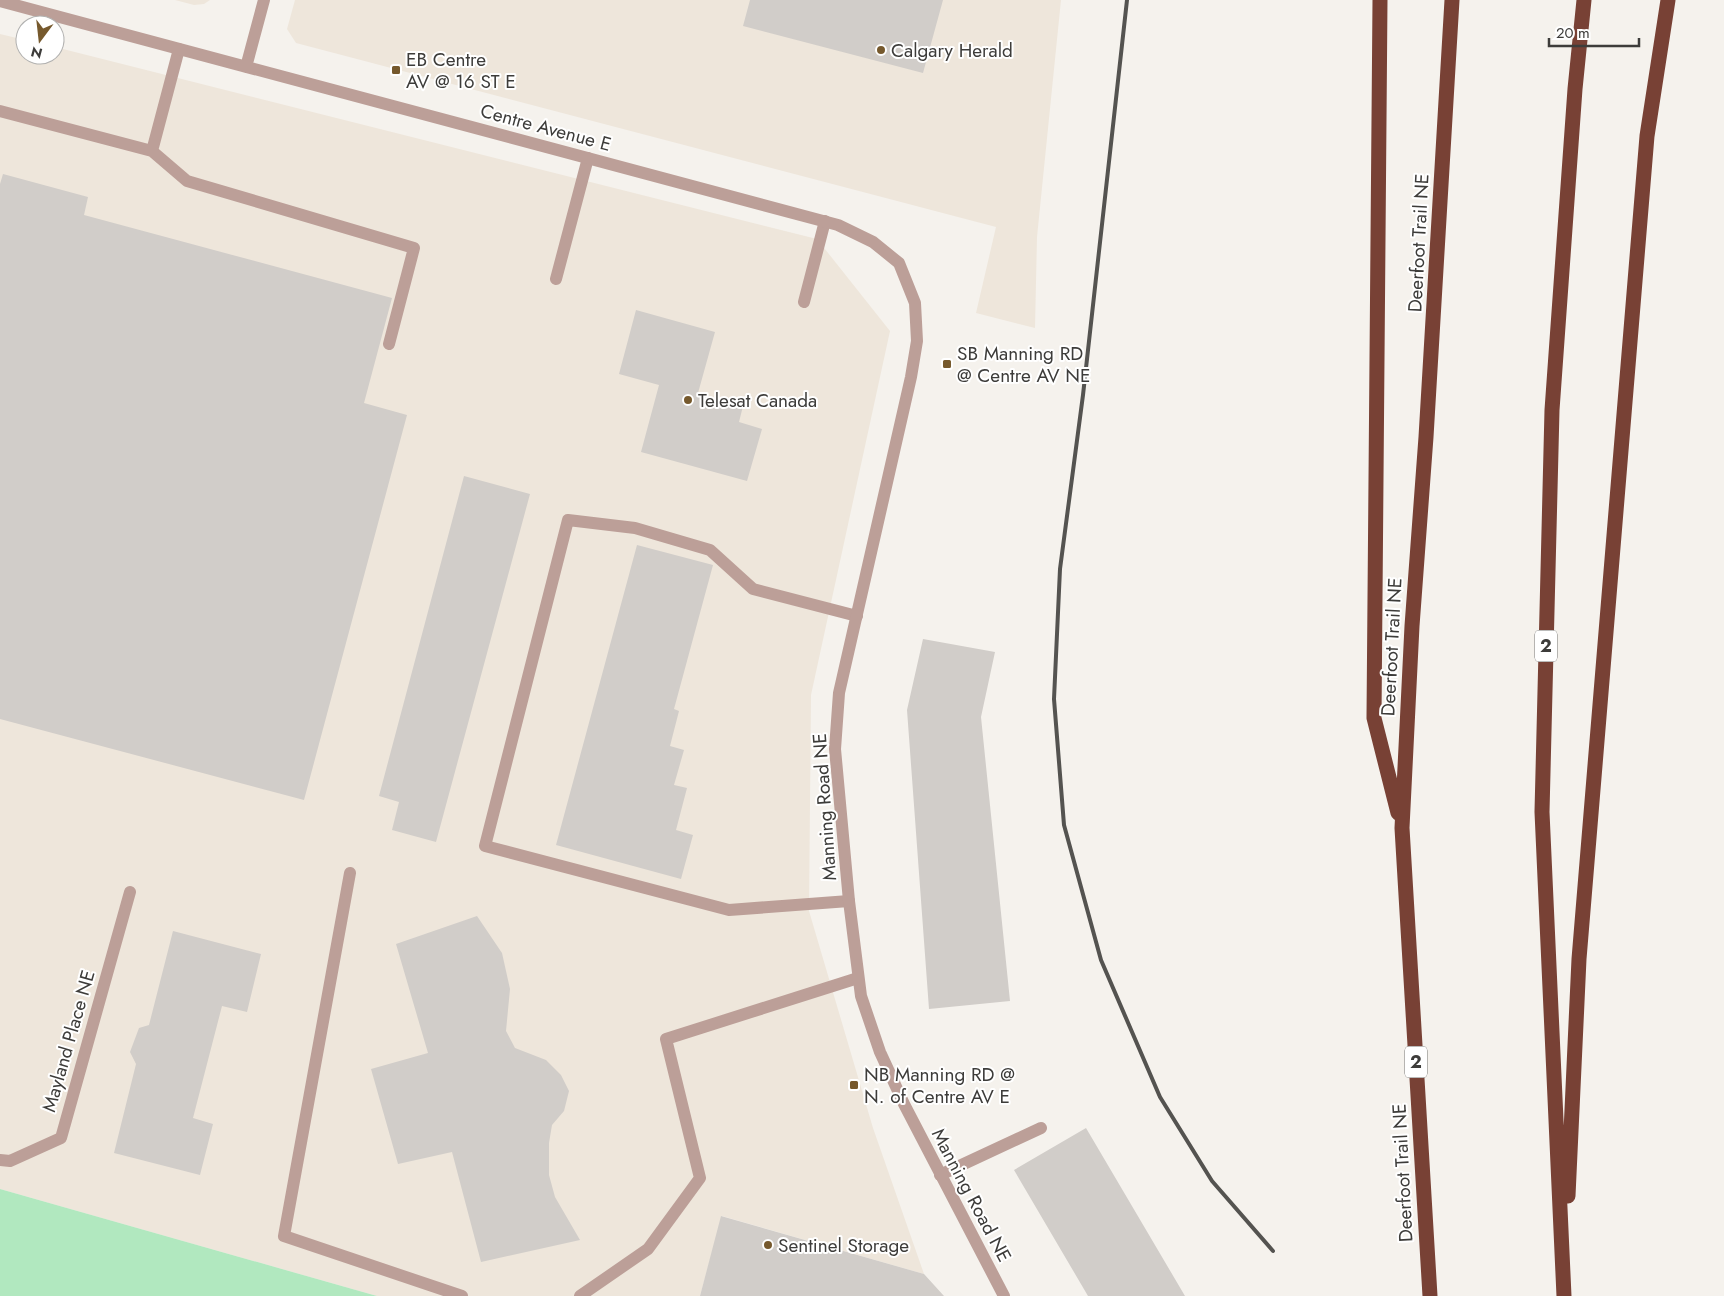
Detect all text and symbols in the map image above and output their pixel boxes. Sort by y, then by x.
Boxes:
north arrow [15,15,65,65]
scale bar [1549,15,1639,47]
text: 20 m [1556,22,1590,44]
place label: Calgary Herald [891,37,1013,64]
text: N [29,41,45,64]
marker: Calgary Herald [875,44,887,56]
place label: EB Centre AV @ 16 ST E [406,46,516,95]
marker: EB Centre AV @ 16 ST E [390,64,402,76]
street label: Centre Avenue E [477,97,614,158]
street label: Deerfoot Trail NE [1401,173,1436,313]
place label: SB Manning RD @ Centre AV NE [957,340,1090,389]
marker: SB Manning RD @ Centre AV NE [941,358,953,370]
place label: Telesat Canada [698,387,817,414]
marker: Telesat Canada [682,394,694,406]
street label: Deerfoot Trail NE [1374,577,1409,717]
road number: 2 [1535,630,1557,661]
street label: Manning Road NE [806,732,843,882]
street label: Mayland Place NE [35,967,102,1115]
road number: 2 [1405,1046,1427,1078]
place label: NB Manning RD @ N. of Centre AV E [864,1061,1015,1110]
marker: NB Manning RD @ N. of Centre AV E [848,1079,860,1091]
street label: Deerfoot Trail NE [1385,1103,1420,1243]
street label: Manning Road NE [925,1124,1018,1267]
place label: Sentinel Storage [778,1232,909,1259]
marker: Sentinel Storage [762,1239,774,1251]

